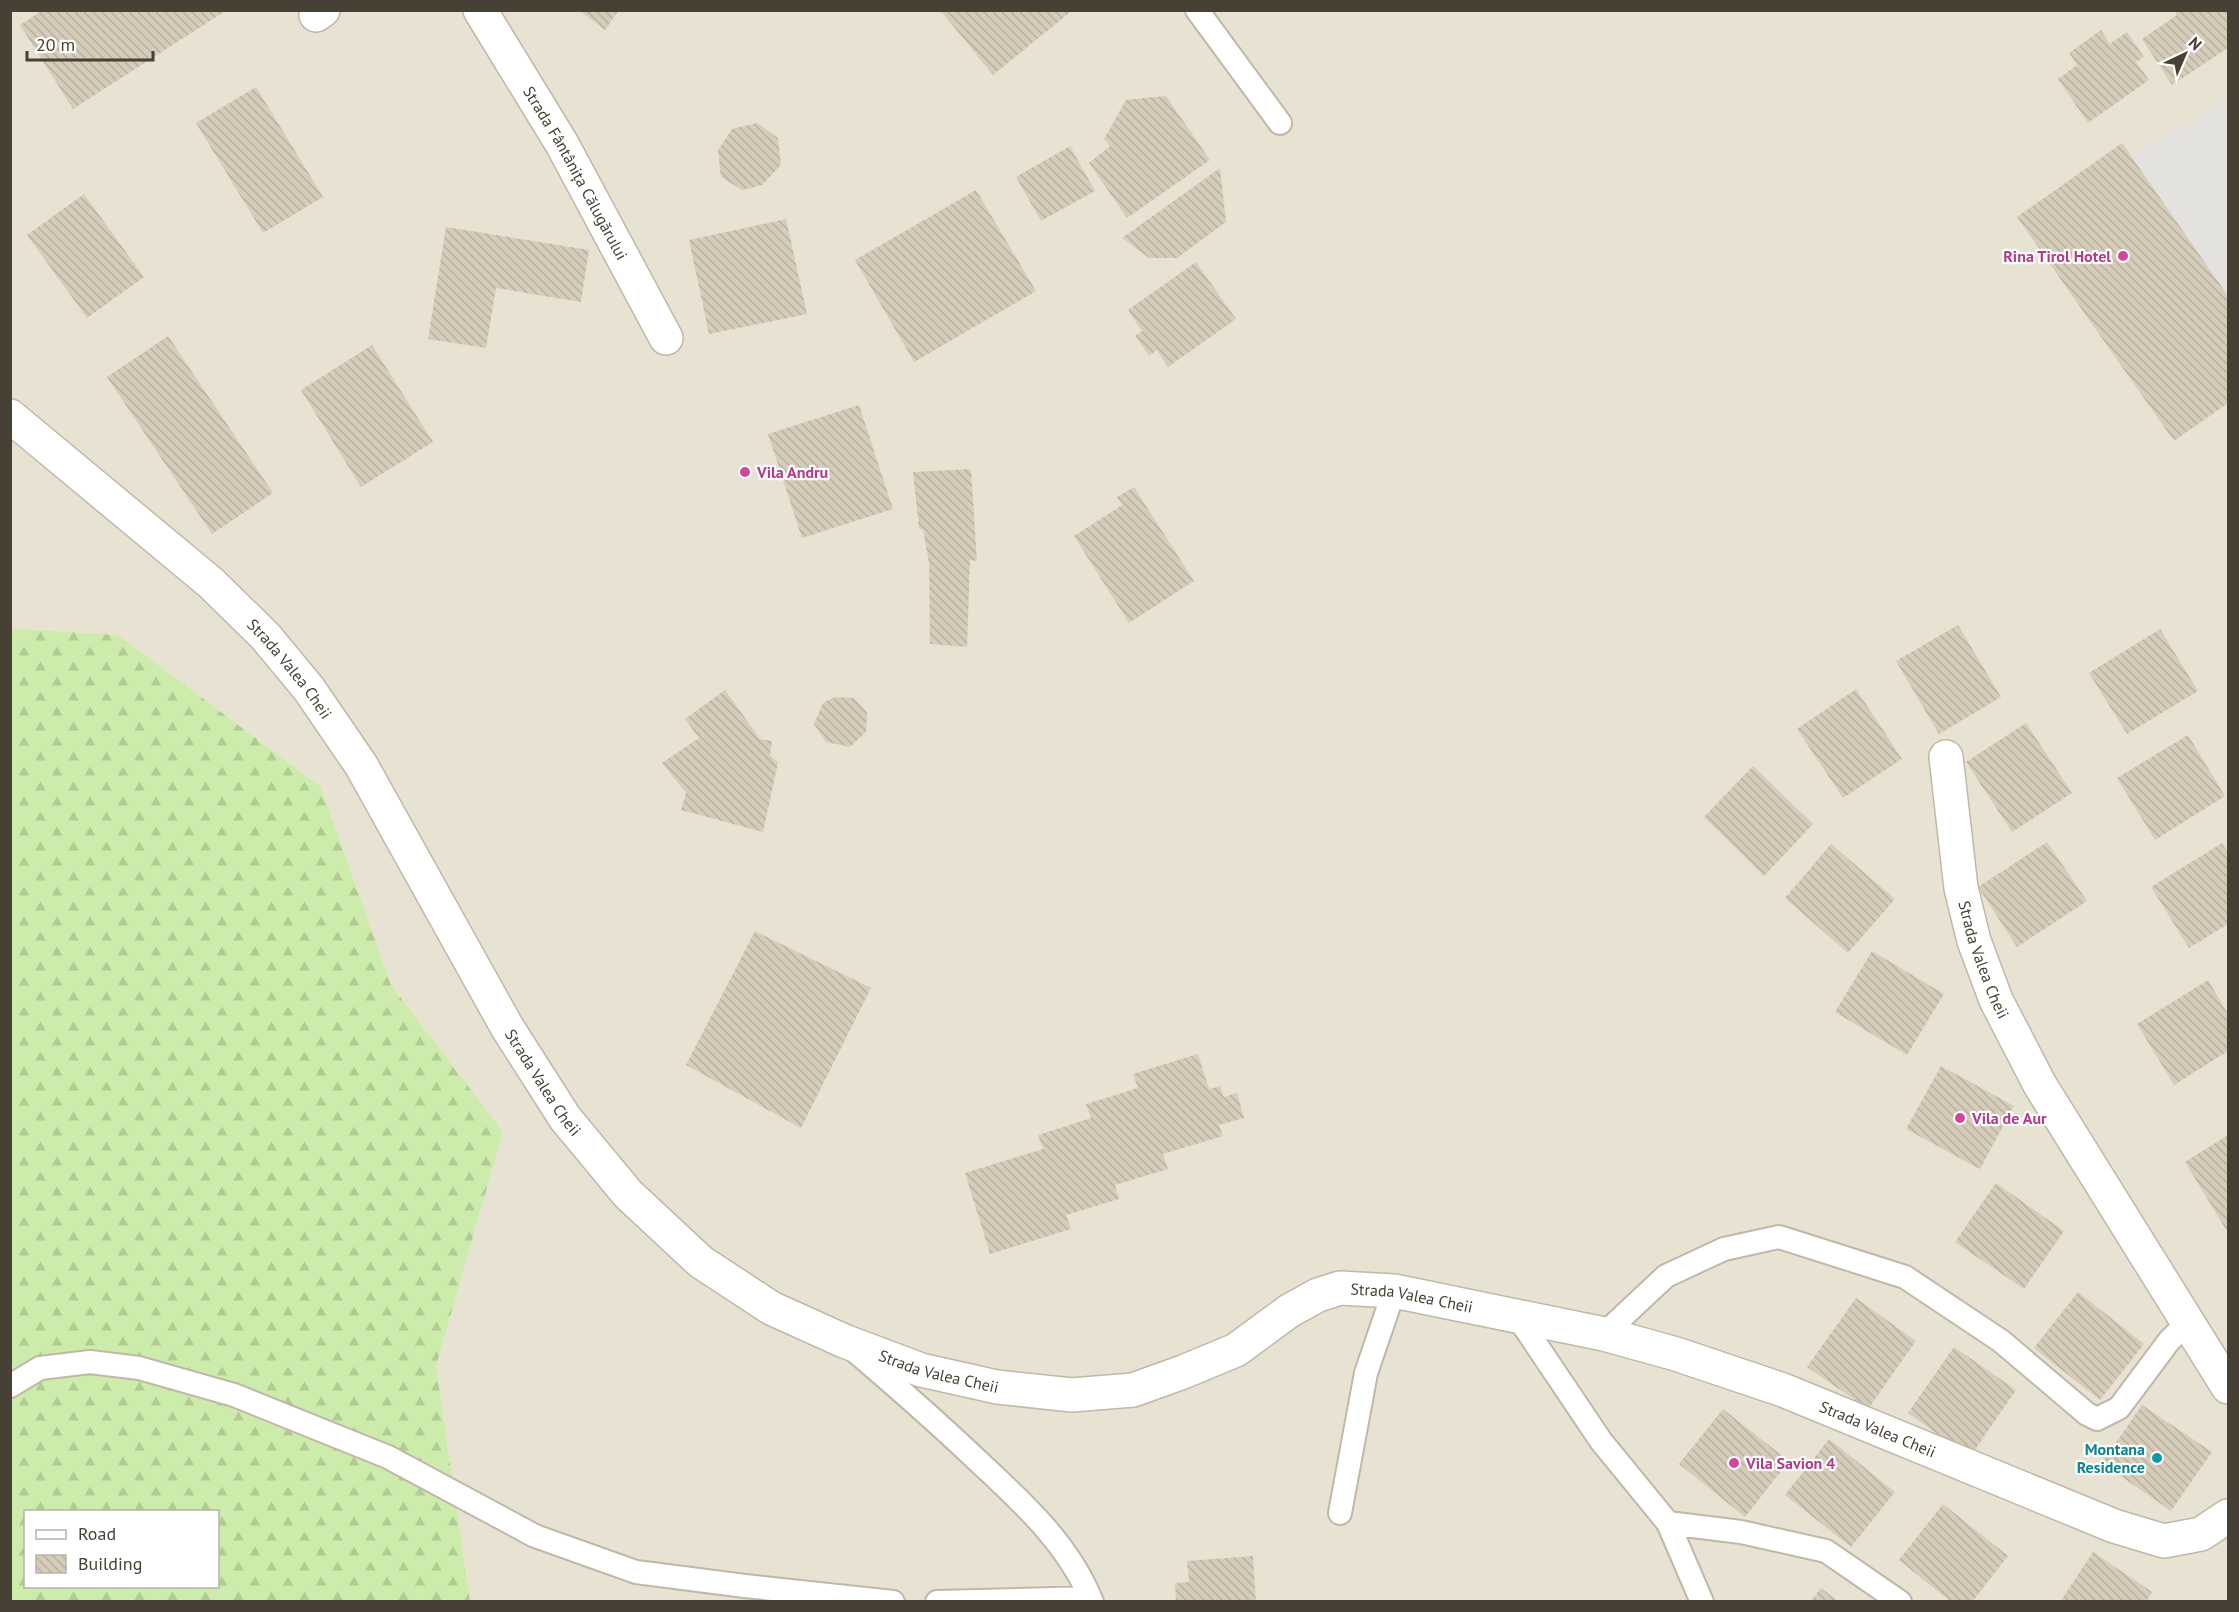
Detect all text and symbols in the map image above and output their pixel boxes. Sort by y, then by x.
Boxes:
scale bar [27,24,153,62]
north arrow [2155,24,2215,84]
text: N [2185,32,2206,54]
text: 20 m [36,33,75,56]
street label: Strada Fântânița Călugărului [519,82,632,263]
place label: Rina Tirol Hotel [2003,246,2111,266]
marker: Rina Tirol Hotel [2116,249,2130,263]
place label: Vila Andru [756,462,828,482]
marker: Vila Andru [738,465,752,479]
street label: Strada Valea Cheii [243,614,336,723]
street label: Strada Valea Cheii [1954,899,2014,1022]
street label: Strada Valea Cheii [501,1025,585,1140]
place label: Vila de Aur [1971,1108,2047,1128]
marker: Vila de Aur [1953,1111,1967,1125]
street label: Strada Valea Cheii [1350,1279,1475,1317]
street label: Strada Valea Cheii [876,1345,1001,1397]
street label: Strada Valea Cheii [1817,1396,1939,1462]
place label: Montana Residence [2077,1439,2145,1477]
marker: Montana Residence [2150,1451,2164,1465]
place label: Vila Savion 4 [1745,1453,1835,1473]
marker: Vila Savion 4 [1727,1456,1741,1470]
legend [24,1510,219,1588]
text: Road [78,1522,116,1545]
text: Building [78,1552,142,1575]

